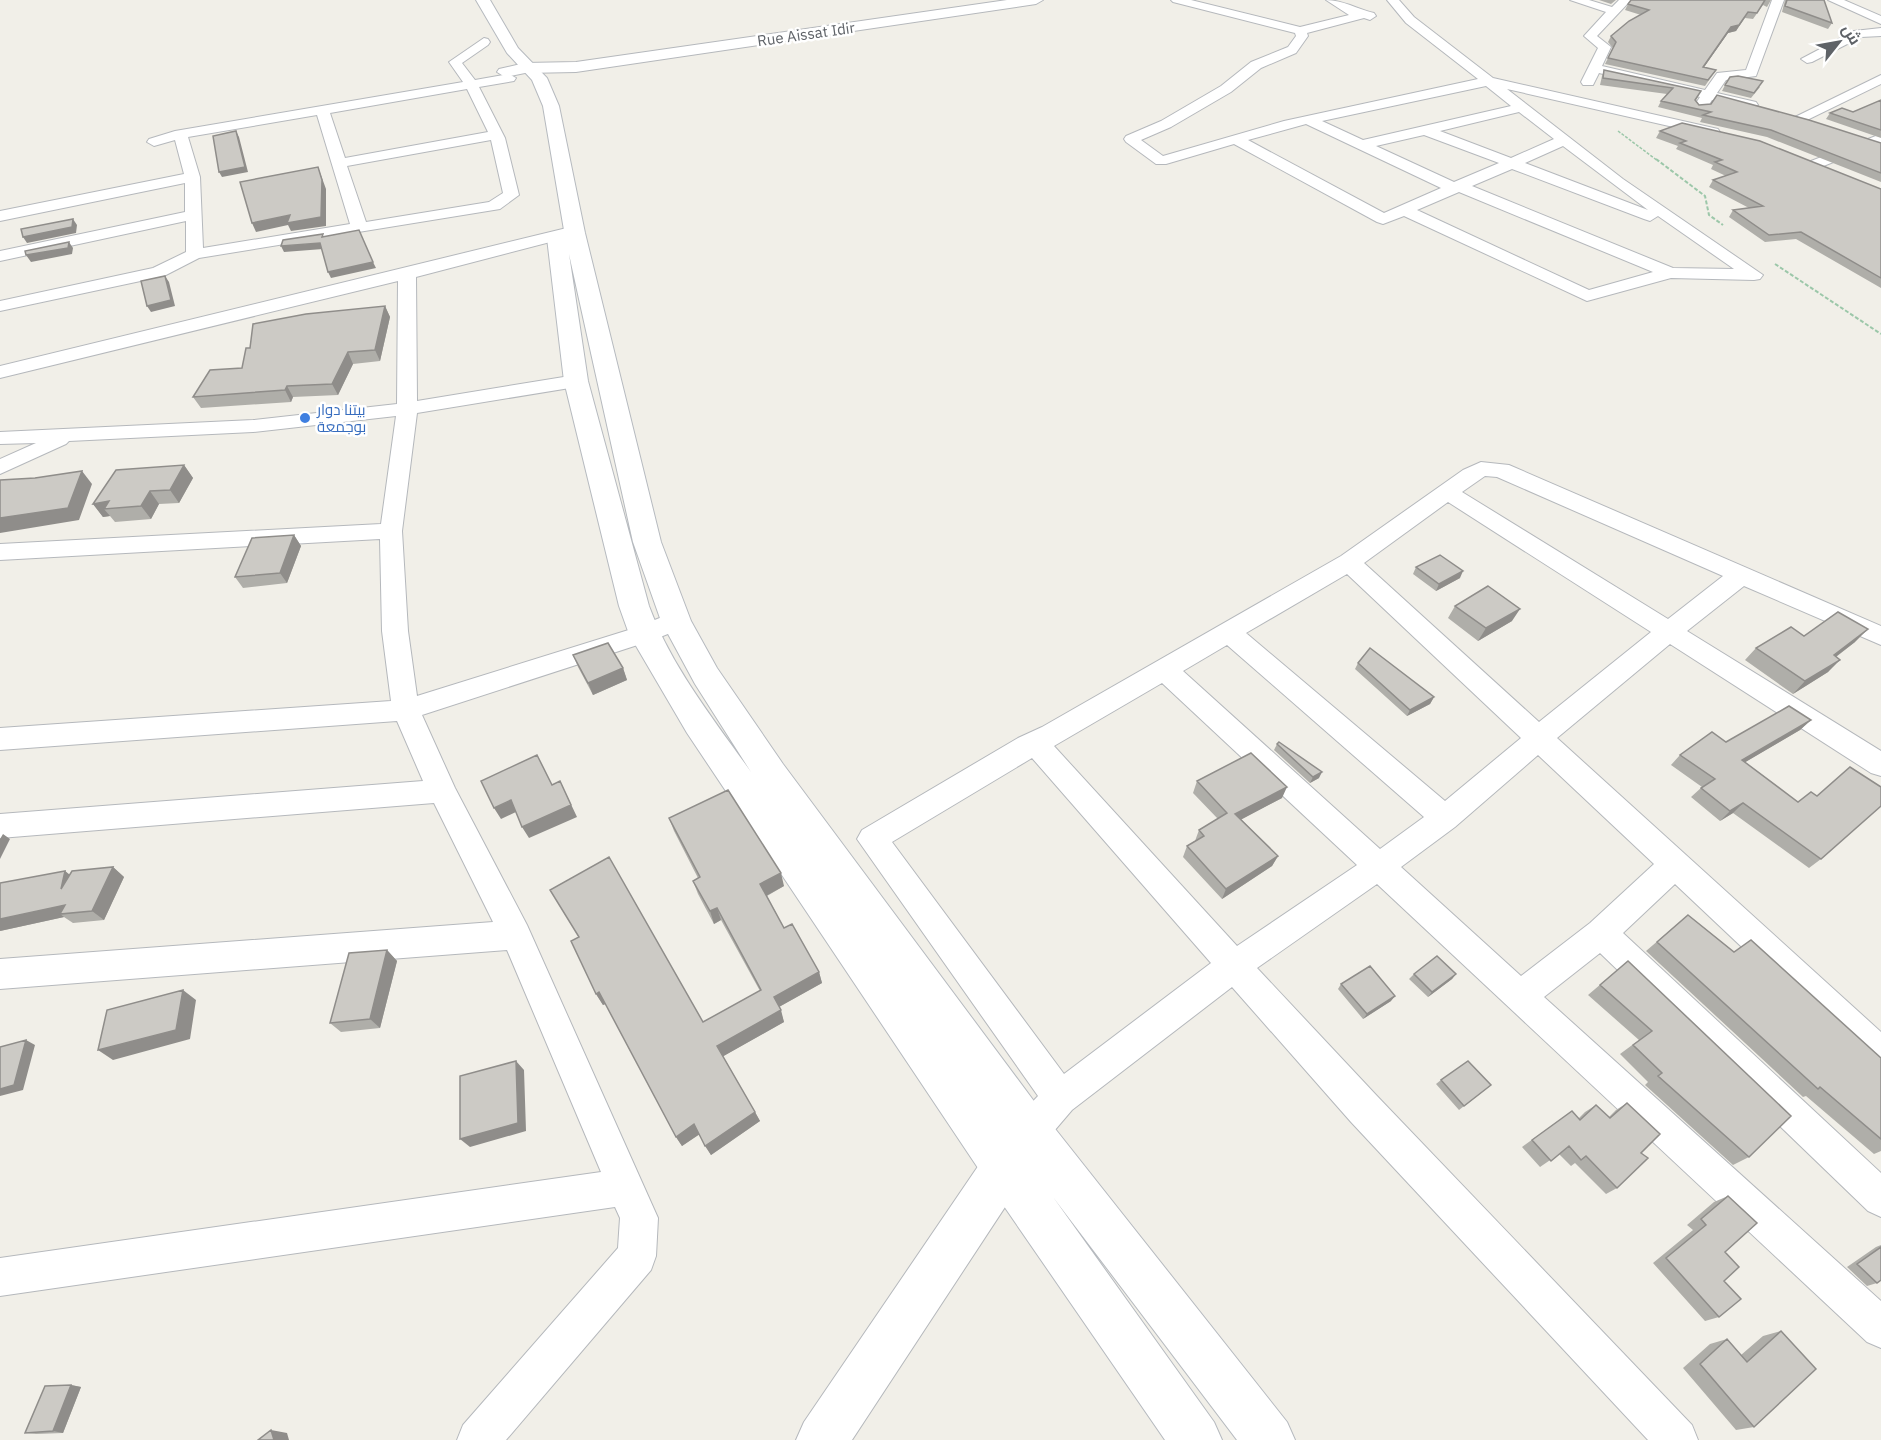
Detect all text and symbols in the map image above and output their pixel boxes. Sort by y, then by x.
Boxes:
north arrow [1809,12,1869,72]
street label: Rue Aissat Idir [756,18,857,50]
text: ش [1838,20,1866,48]
place label: بيتنا دوار بوجمعة [316,400,366,436]
marker: بيتنا دوار بوجمعة [298,411,312,425]

